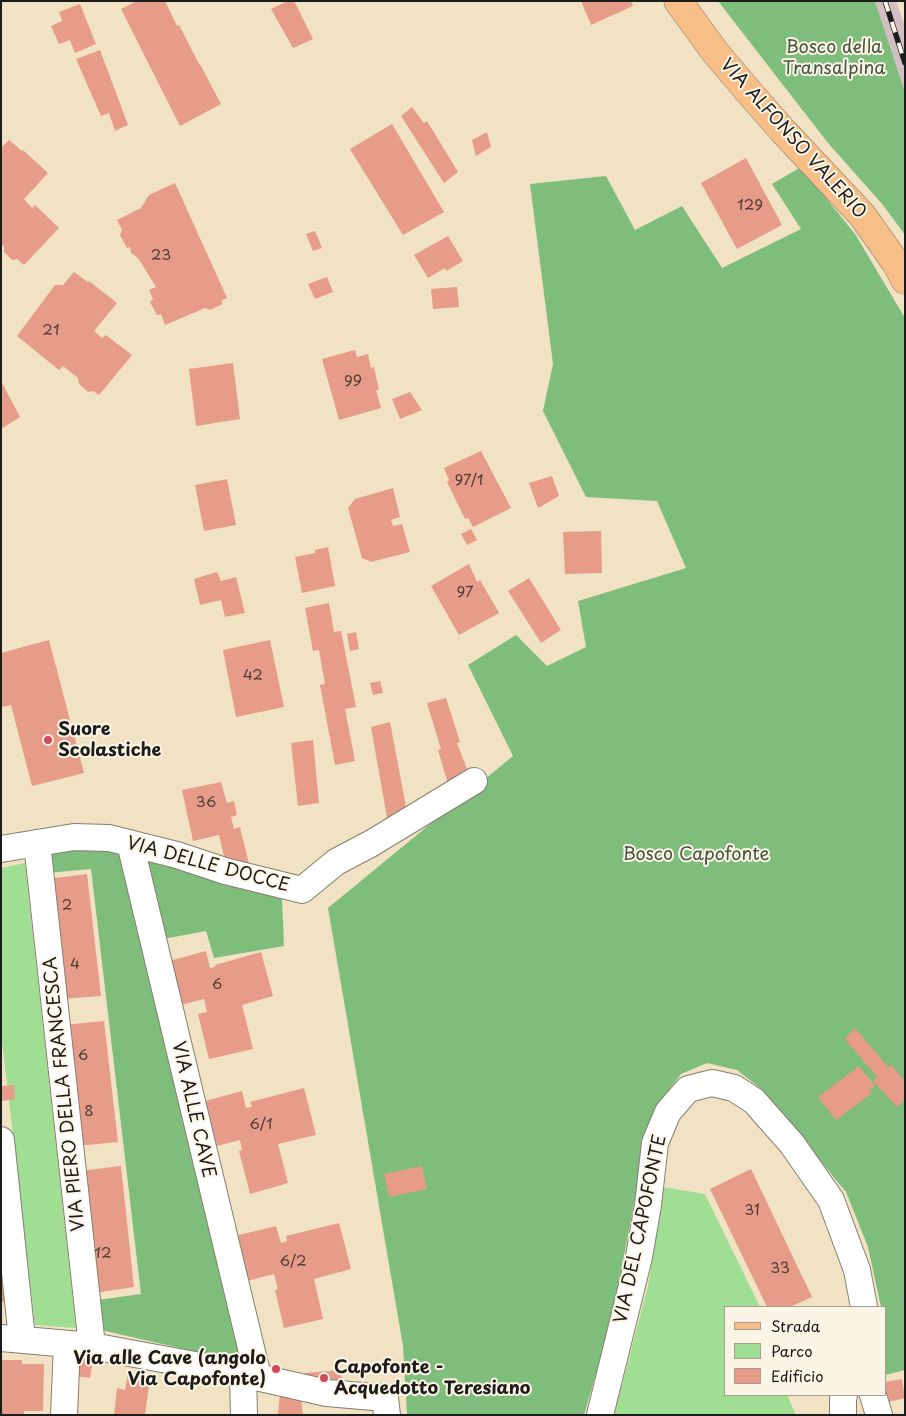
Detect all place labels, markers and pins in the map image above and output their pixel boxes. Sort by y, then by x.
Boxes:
place label: Suore Scolastiche [58,719,161,762]
marker: Suore Scolastiche [42,734,54,746]
place label: Via alle Cave (angolo Via Capofonte) [73,1348,266,1390]
place label: Capofonte - Acquedotto Teresiano [334,1357,530,1400]
marker: Via alle Cave (angolo Via Capofonte) [270,1363,282,1375]
marker: Capofonte - Acquedotto Teresiano [318,1372,330,1384]

